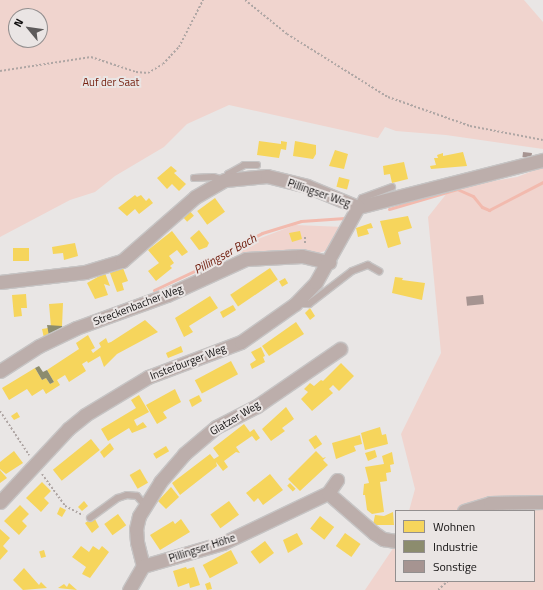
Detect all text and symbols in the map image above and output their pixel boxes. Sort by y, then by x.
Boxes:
north arrow [8,8,48,48]
text: N [10,15,27,30]
park label: Auf der Saat [83,75,139,89]
street label: Pillingser Weg [286,176,352,210]
water label: Pillingser Bach [191,231,259,277]
street label: Streckenbacher Weg [91,282,185,328]
street label: Insterburger Weg [148,341,228,383]
street label: Glatzer Weg [208,398,262,438]
legend [395,510,535,582]
text: Wohnen [433,517,475,536]
street label: Pillingser Höhe [167,531,237,565]
text: Industrie [433,537,478,556]
text: Sonstige [433,557,477,576]

